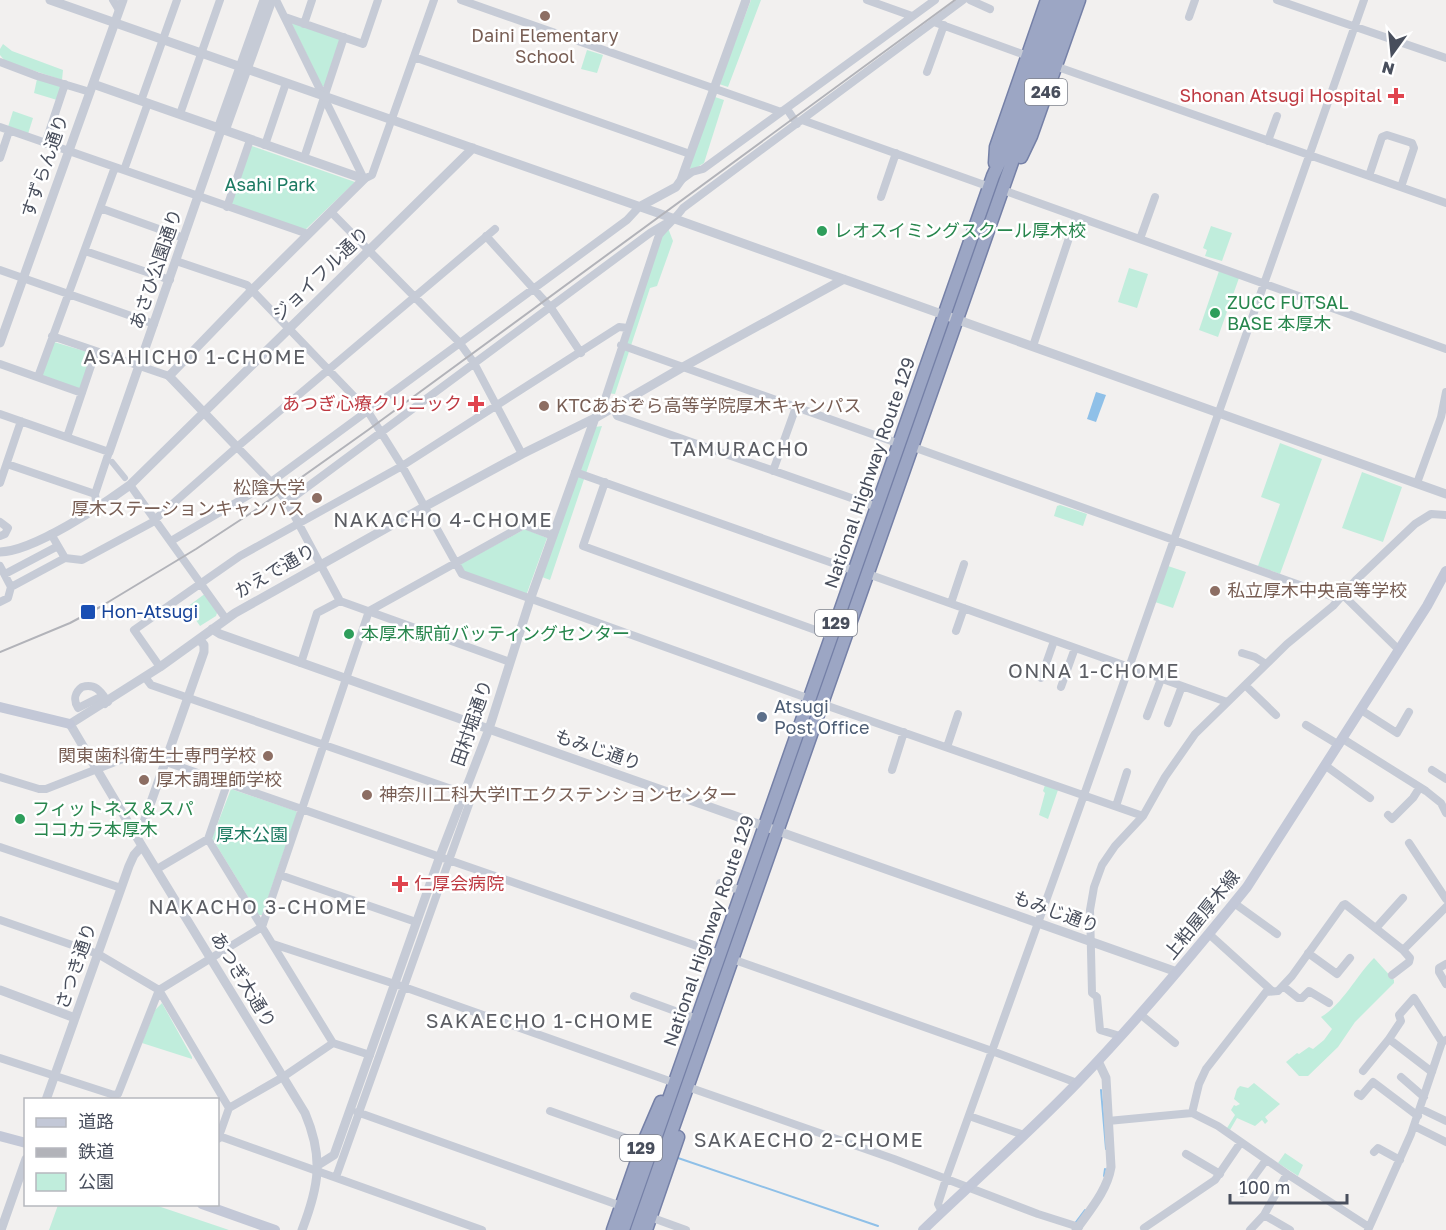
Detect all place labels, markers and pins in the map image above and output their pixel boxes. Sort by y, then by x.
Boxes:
marker: Daini Elementary School [538,9,552,23]
place label: Daini Elementary School [471,24,619,67]
place label: Shonan Atsugi Hospital [1179,84,1382,106]
marker: Shonan Atsugi Hospital [1387,87,1405,105]
place label: レオスイミングスクール厚木校 [834,219,1086,241]
marker: レオスイミングスクール厚木校 [815,224,829,238]
place label: ZUCC FUTSAL BASE 本厚木 [1227,291,1348,334]
marker: ZUCC FUTSAL BASE 本厚木 [1208,306,1222,320]
place label: あつぎ心療クリニック [282,392,462,414]
place label: KTCあおぞら高等学院厚木キャンパス [556,394,861,416]
marker: あつぎ心療クリニック [467,395,485,413]
marker: KTCあおぞら高等学院厚木キャンパス [537,399,551,413]
place label: 松陰大学 厚木ステーションキャンパス [71,476,305,519]
marker: 松陰大学 厚木ステーションキャンパス [310,491,324,505]
place label: 私立厚木中央高等学校 [1227,579,1407,601]
marker: 私立厚木中央高等学校 [1208,584,1222,598]
place label: Hon-Atsugi [101,600,198,622]
marker: Hon-Atsugi [79,603,97,621]
place label: 本厚木駅前バッティングセンター [361,622,630,644]
marker: 本厚木駅前バッティングセンター [342,627,356,641]
place label: Atsugi Post Office [774,695,869,738]
marker: Atsugi Post Office [755,710,769,724]
place label: 関東歯科衛生士専門学校 [58,744,256,766]
marker: 関東歯科衛生士専門学校 [261,749,275,763]
place label: 厚木調理師学校 [156,768,282,790]
marker: 厚木調理師学校 [137,773,151,787]
place label: 神奈川工科大学ITエクステンションセンター [379,783,737,805]
marker: 神奈川工科大学ITエクステンションセンター [360,788,374,802]
place label: フィットネス＆スパ ココカラ本厚木 [32,797,194,840]
marker: フィットネス＆スパ ココカラ本厚木 [13,812,27,826]
place label: 仁厚会病院 [414,872,504,894]
marker: 仁厚会病院 [391,875,409,893]

